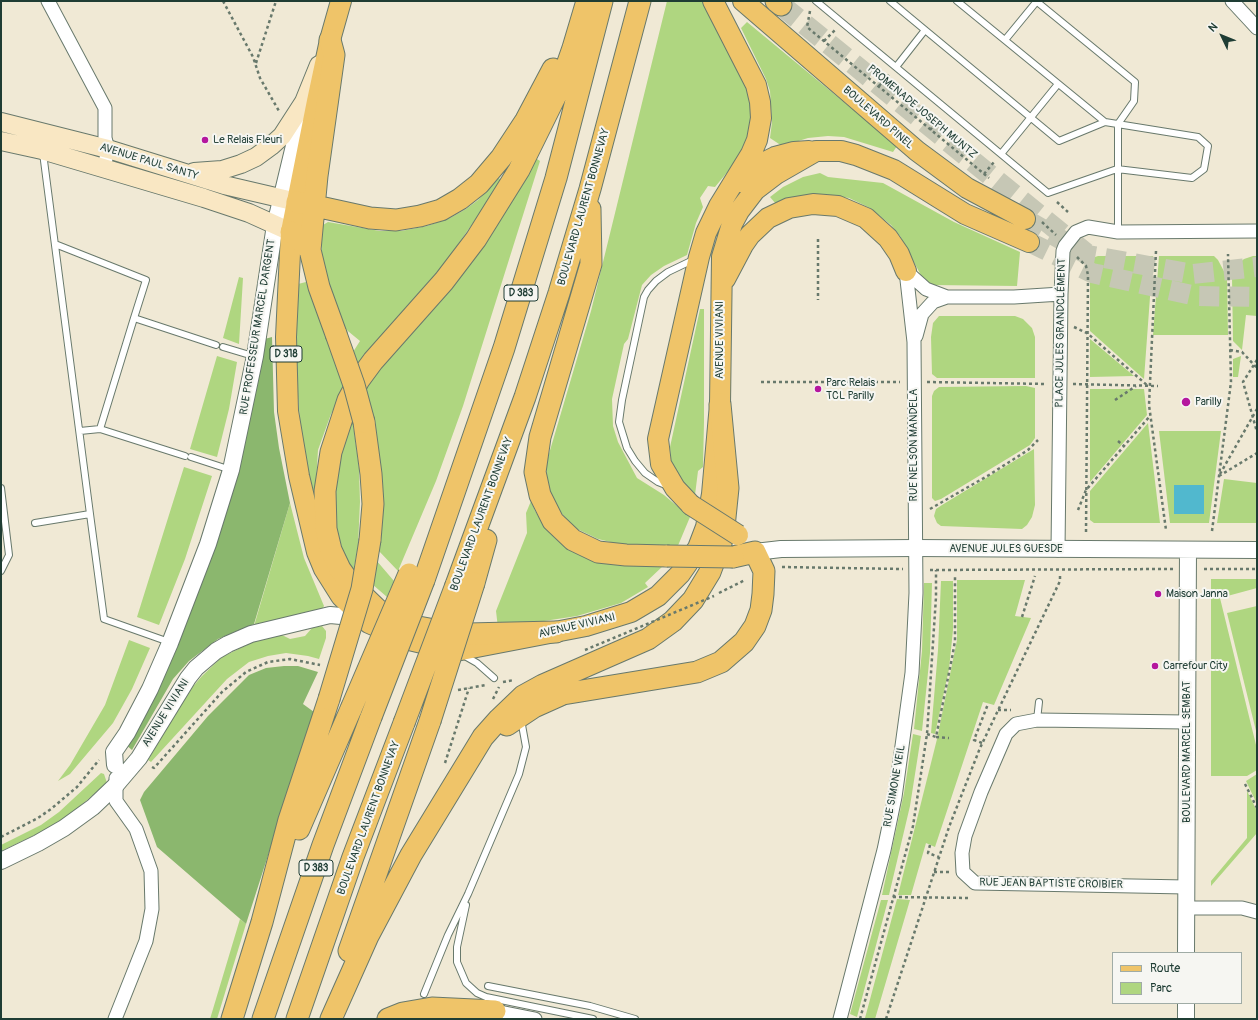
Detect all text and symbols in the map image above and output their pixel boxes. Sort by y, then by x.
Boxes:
north arrow [1202,16,1242,56]
text: N [1206,20,1220,35]
street label: PROMENADE JOSEPH MUNTZ [865,62,979,162]
street label: BOULEVARD PINEL [840,84,916,152]
street label: BOULEVARD LAURENT BONNEVAY [555,127,613,287]
place label: Le Relais Fleuri [213,133,282,147]
marker: Le Relais Fleuri [200,135,210,145]
street label: AVENUE PAUL SANTY [98,141,200,183]
street label: RUE PROFESSEUR MARCEL DARGENT [238,238,278,416]
street label: PLACE JULES GRANDCLÉMENT [1053,258,1069,408]
road number: D 383 [504,285,538,301]
street label: AVENUE VIVIANI [713,301,727,379]
road number: D 318 [270,346,302,362]
place label: Parc Relais TCL Parilly [826,376,875,402]
marker: Parc Relais TCL Parilly [813,384,823,394]
street label: RUE NELSON MANDELA [907,389,921,501]
place label: Parilly [1195,395,1222,409]
marker: Parilly [1180,396,1192,408]
street label: BOULEVARD LAURENT BONNEVAY [448,435,516,593]
street label: AVENUE JULES GUESDE [949,542,1063,556]
place label: Maison Janna [1166,587,1228,601]
marker: Maison Janna [1153,589,1163,599]
street label: AVENUE VIVIANI [537,611,617,641]
place label: Carrefour City [1163,659,1227,673]
marker: Carrefour City [1150,661,1160,671]
street label: AVENUE VIVIANI [140,676,192,750]
street label: BOULEVARD MARCEL SEMBAT [1180,681,1194,823]
street label: BOULEVARD LAURENT BONNEVAY [335,739,403,897]
street label: RUE SIMONE VEIL [881,744,909,828]
road number: D 383 [299,860,333,876]
street label: RUE JEAN BAPTISTE CROIBIER [979,876,1123,892]
legend [1112,952,1242,1004]
text: Route [1150,961,1180,976]
text: Parc [1150,981,1172,996]

